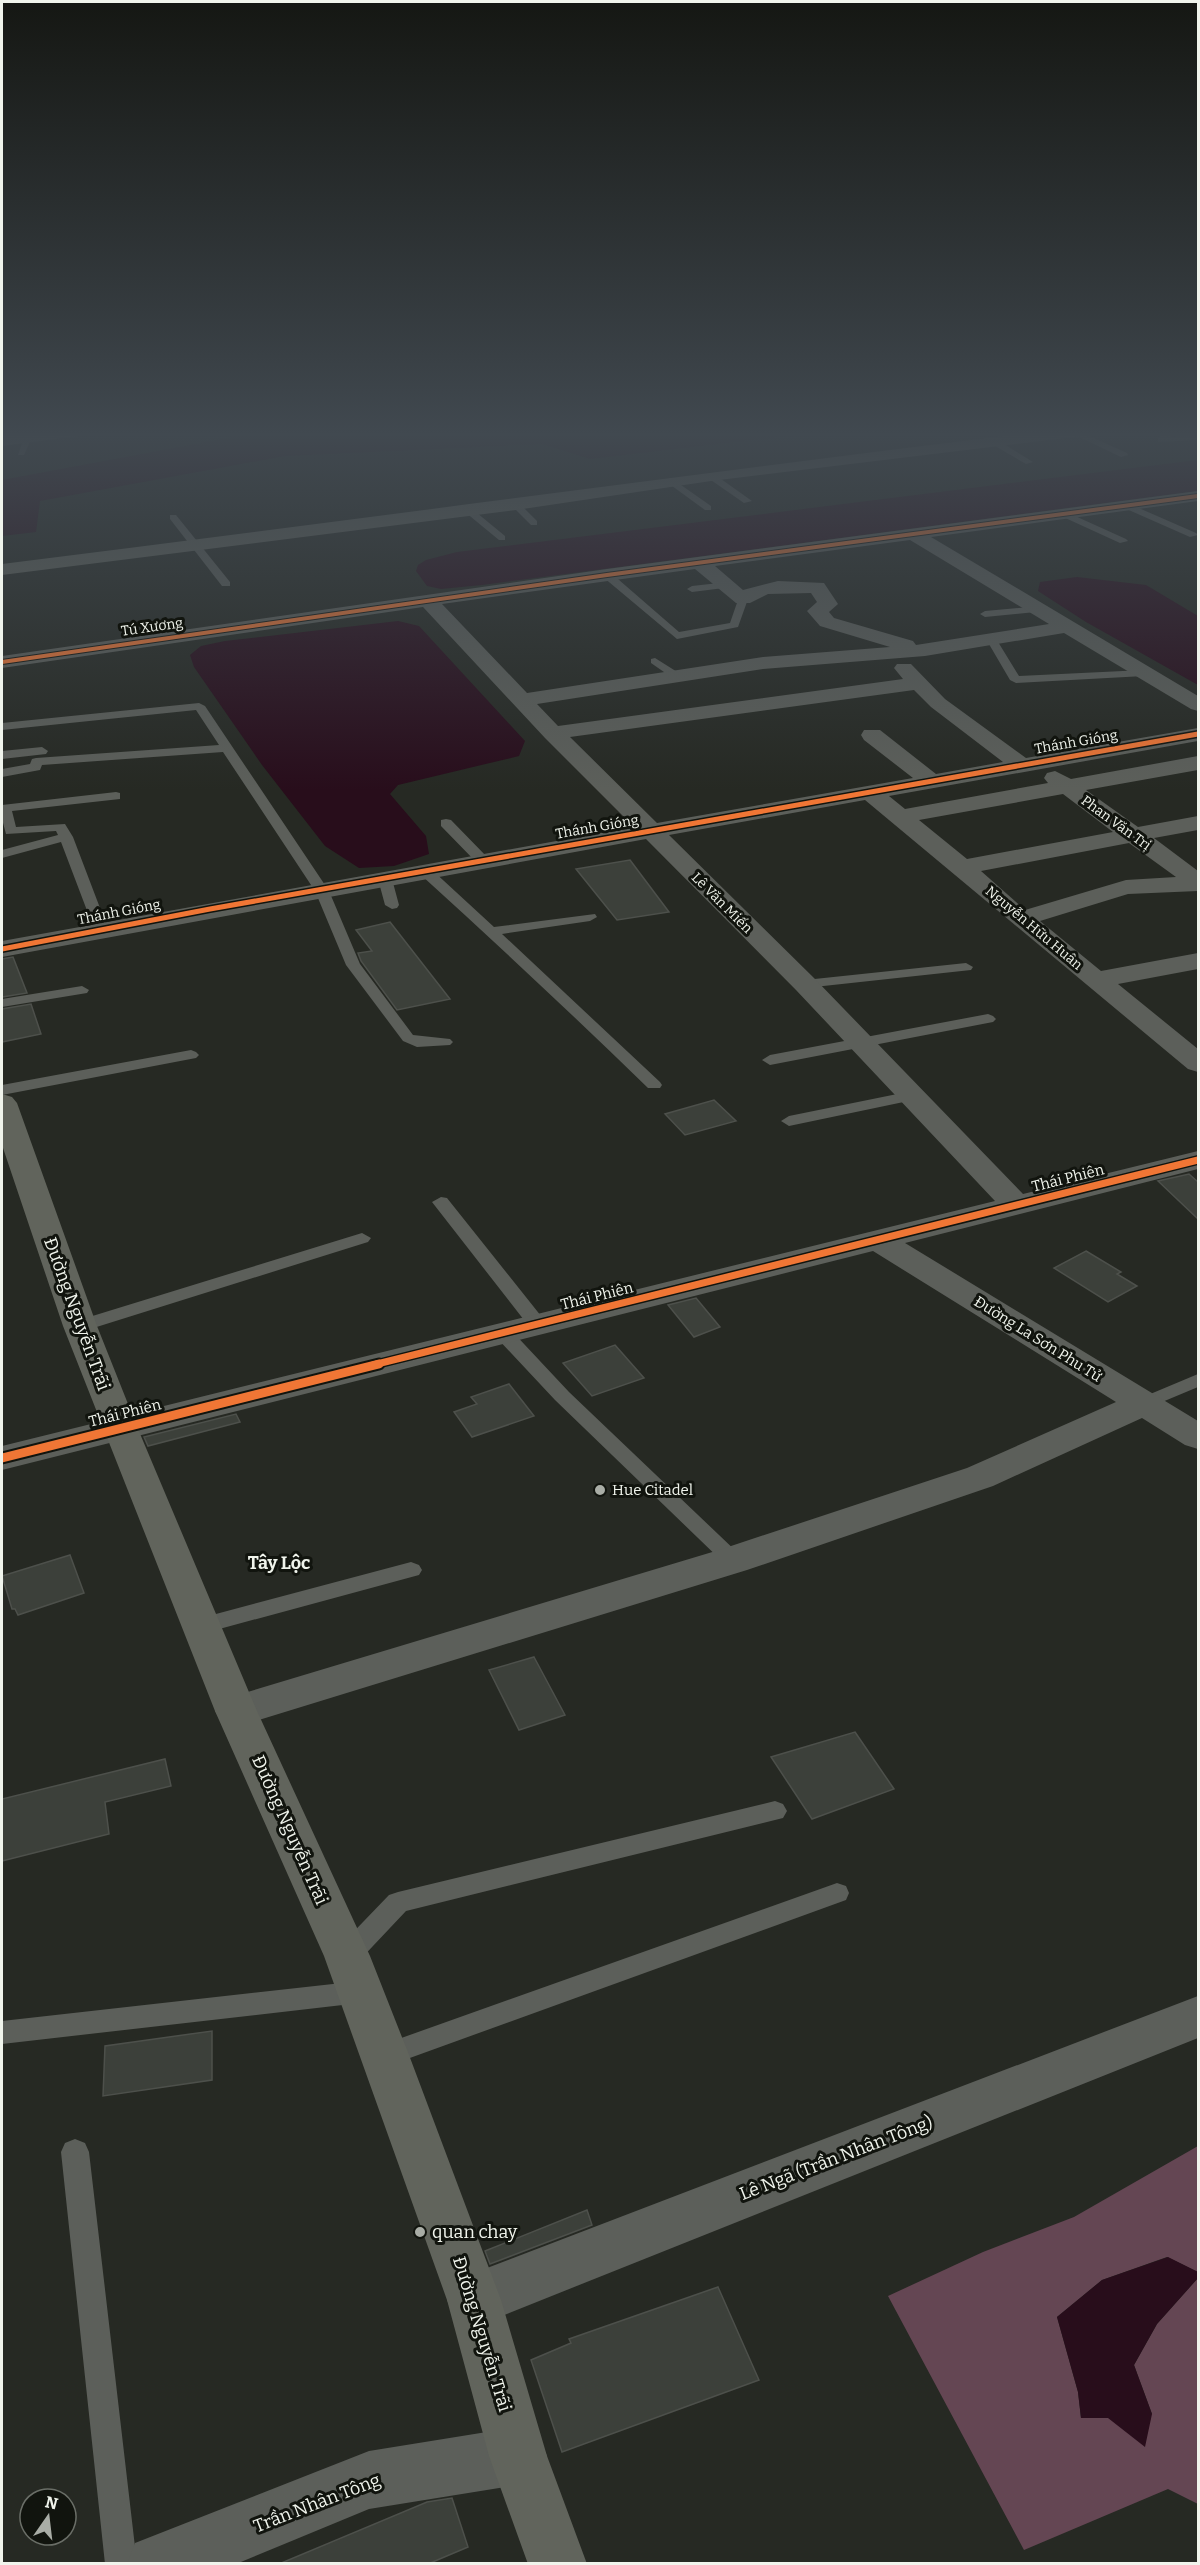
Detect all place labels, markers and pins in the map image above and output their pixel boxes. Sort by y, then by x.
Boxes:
place label: Hue Citadel [612,1481,693,1499]
marker: Hue Citadel [593,1483,607,1497]
place label: quan chay [432,2221,518,2243]
marker: quan chay [413,2225,427,2239]

